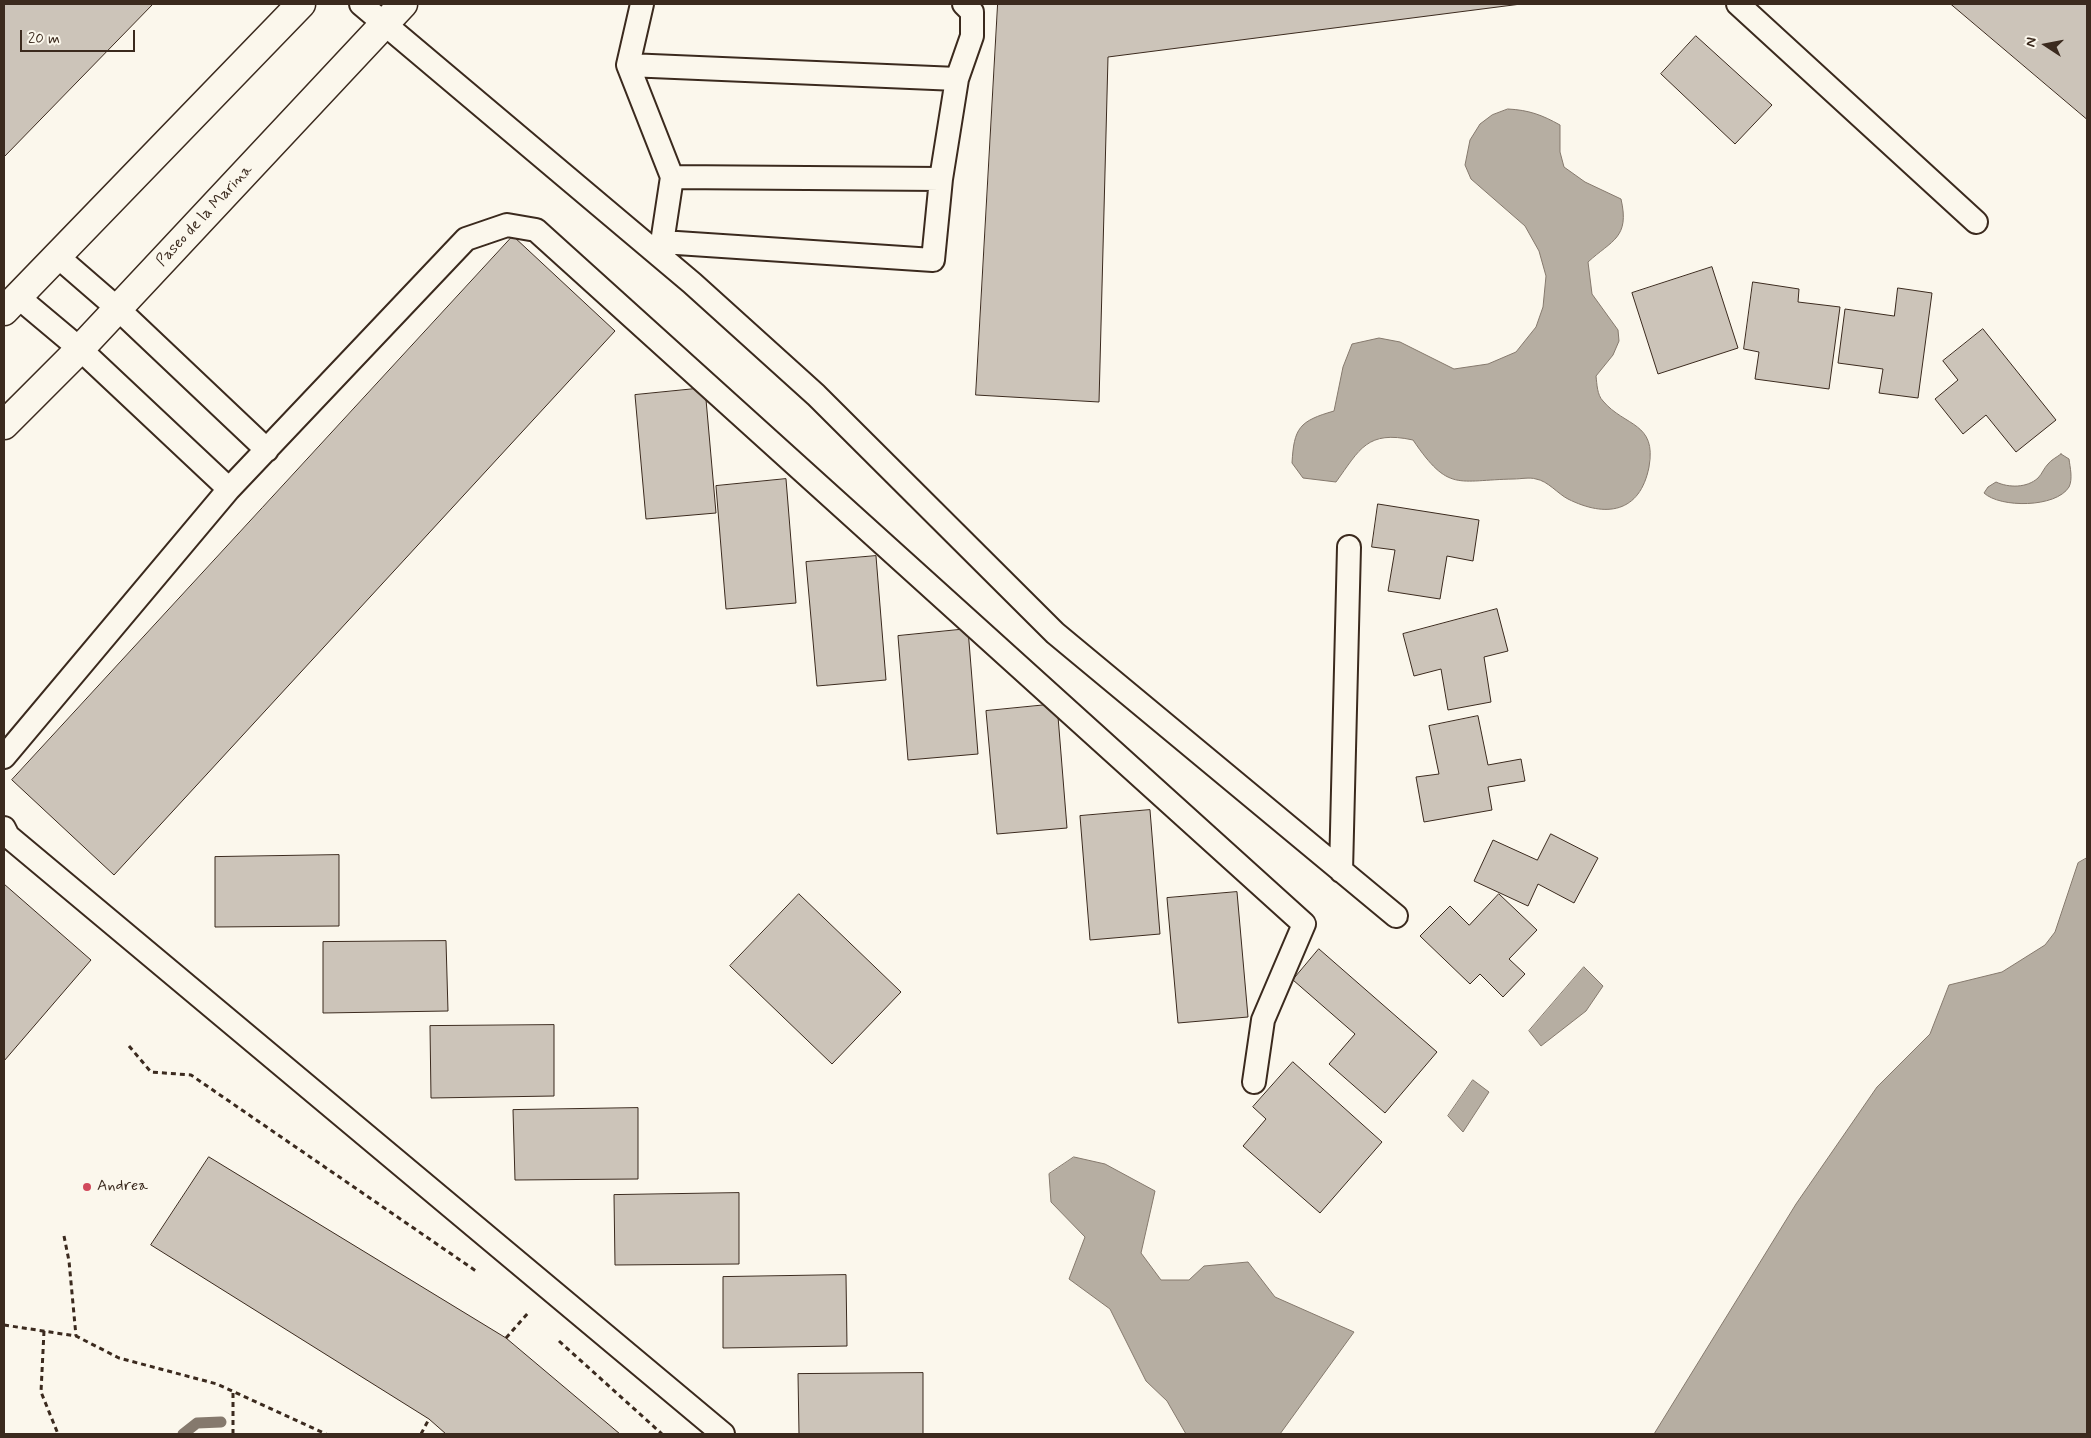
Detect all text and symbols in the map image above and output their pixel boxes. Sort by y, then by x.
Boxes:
scale bar [22,20,138,52]
north arrow [2021,20,2071,70]
text: 20 m [28,29,60,49]
text: N [2022,36,2041,48]
street label: Paseo de la Marina [153,161,257,271]
place label: Andrea [97,1177,148,1197]
marker: Andrea [81,1181,93,1193]

